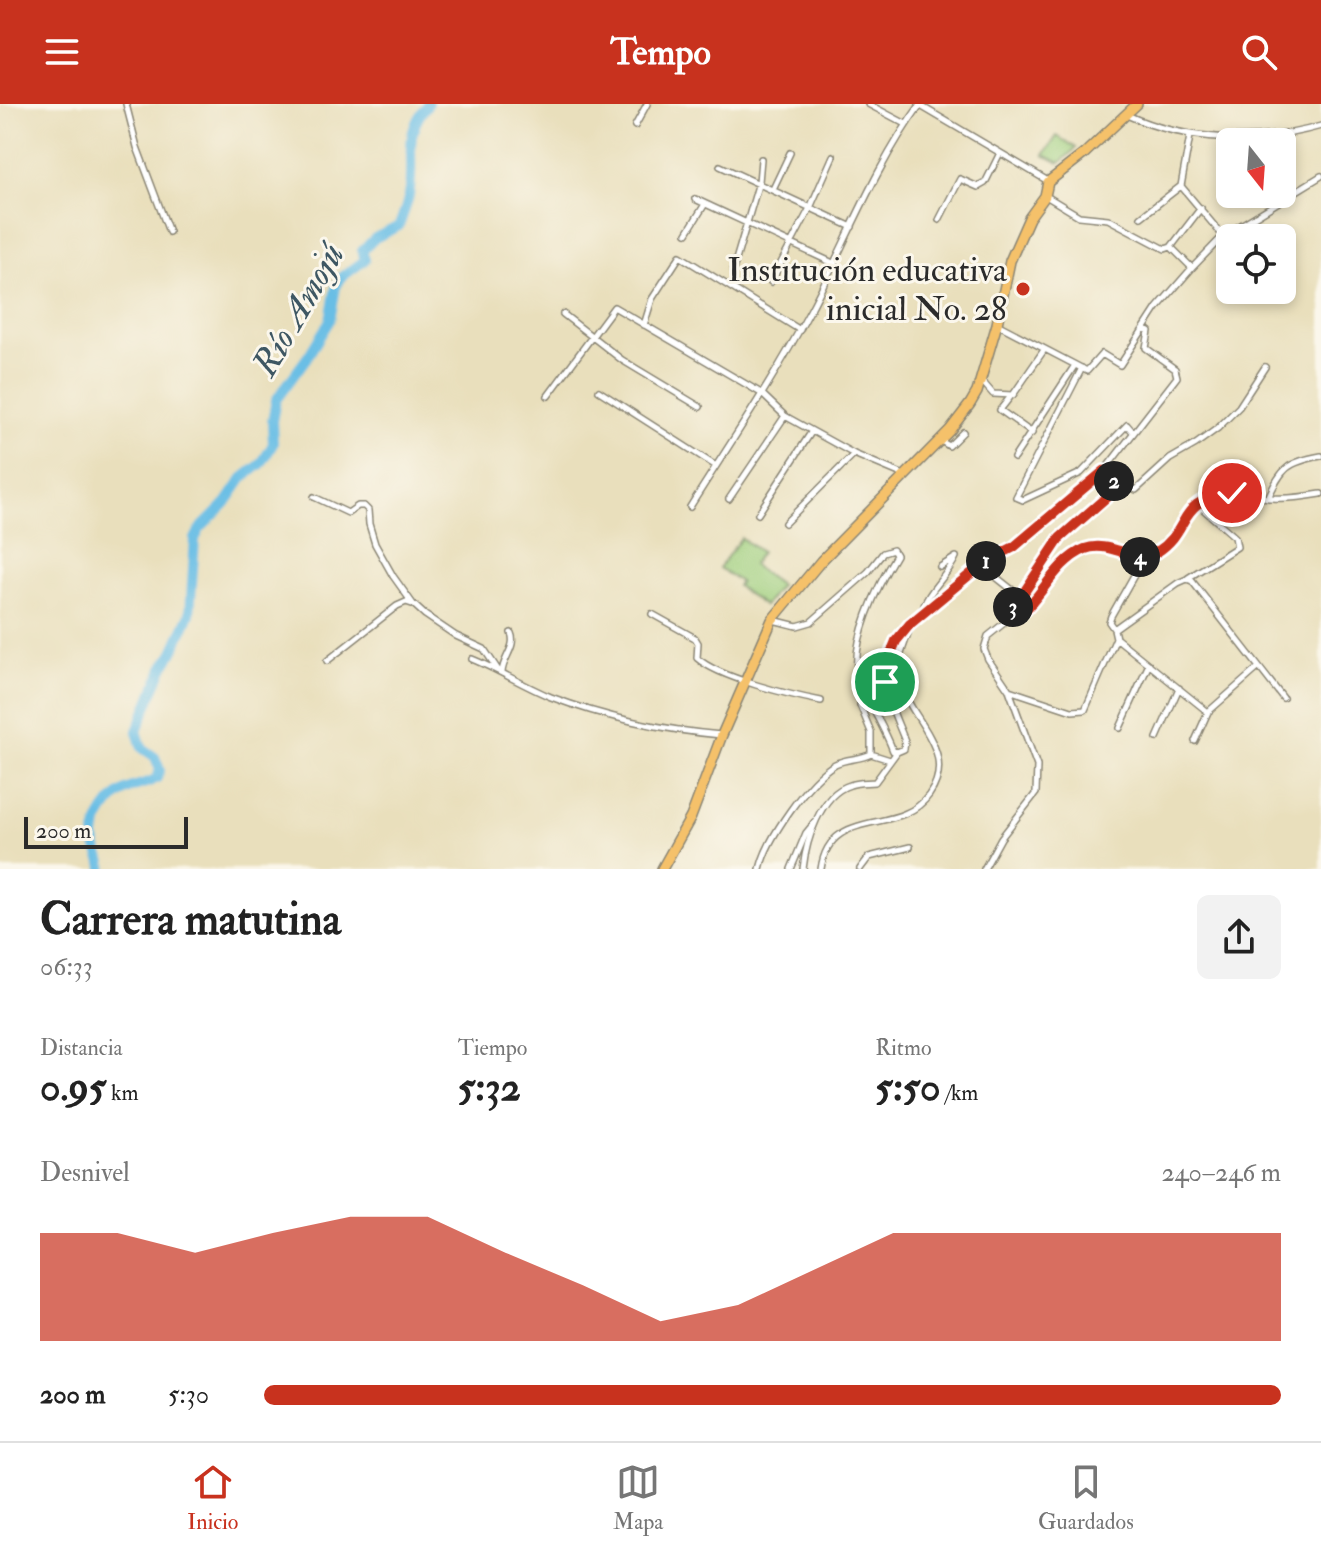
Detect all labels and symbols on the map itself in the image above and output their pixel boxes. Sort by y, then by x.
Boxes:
north arrow [1216,128,1296,208]
water label: Río Amojú [242,234,355,385]
place label: Institución educativa inicial No. 28 [727,249,1008,331]
marker: Institución educativa inicial No. 28 [1014,280,1032,298]
pin [1198,459,1266,527]
pin: 2 [1094,461,1134,501]
pin: 4 [1120,537,1160,577]
pin: 1 [966,541,1006,581]
pin: 3 [993,587,1033,627]
pin [851,648,919,716]
scale bar [24,813,188,849]

